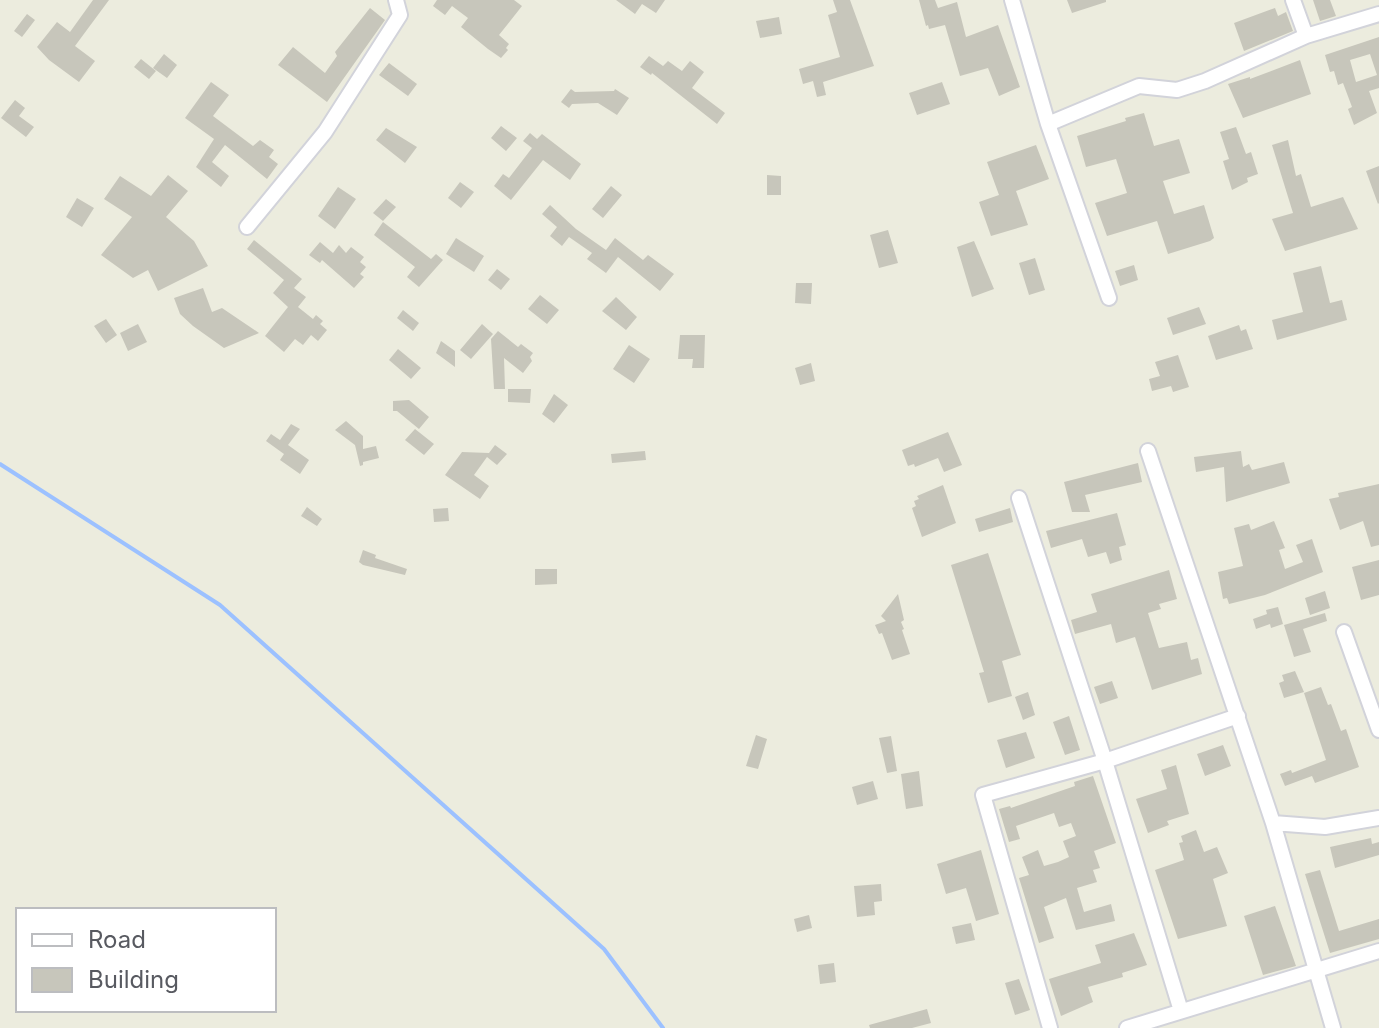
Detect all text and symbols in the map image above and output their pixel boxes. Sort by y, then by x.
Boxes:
legend [16,908,276,1012]
text: Road [88,925,146,954]
text: Building [88,965,179,994]

